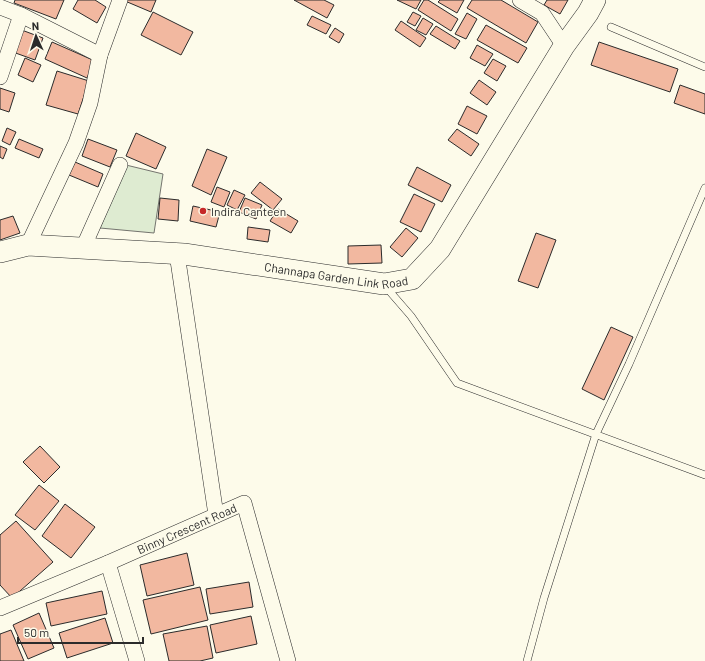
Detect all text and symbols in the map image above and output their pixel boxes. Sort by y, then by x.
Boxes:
north arrow [16,16,56,56]
text: N [31,19,39,32]
place label: Indira Canteen [211,204,286,218]
marker: Indira Canteen [198,206,208,216]
street label: Channapa Garden Link Road [263,259,409,291]
street label: Binny Crescent Road [135,500,239,556]
scale bar [18,619,143,645]
text: 50 m [24,625,49,639]

